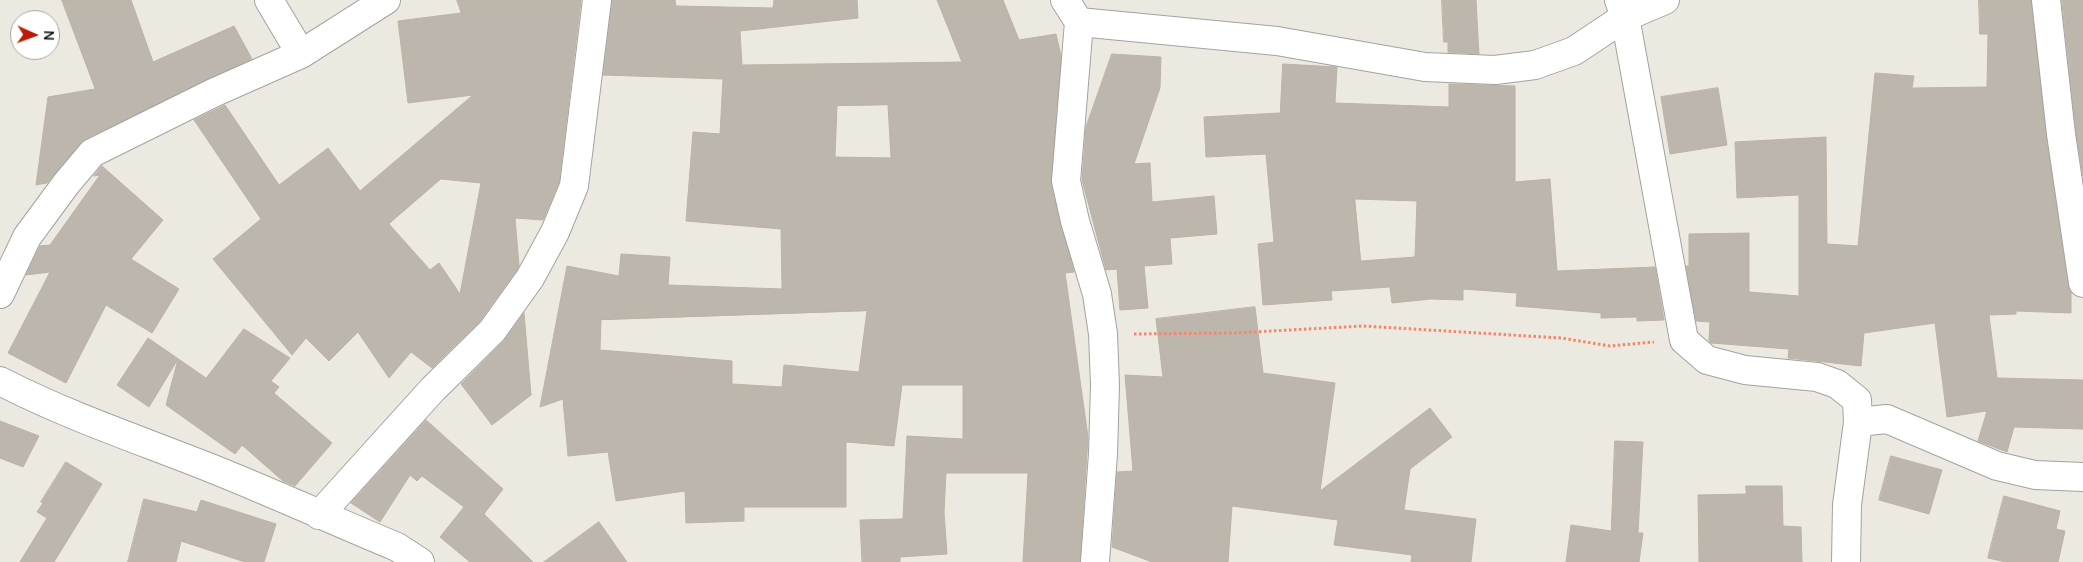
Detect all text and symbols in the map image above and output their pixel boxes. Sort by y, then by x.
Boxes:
north arrow [10,10,60,60]
text: N [40,30,59,41]

